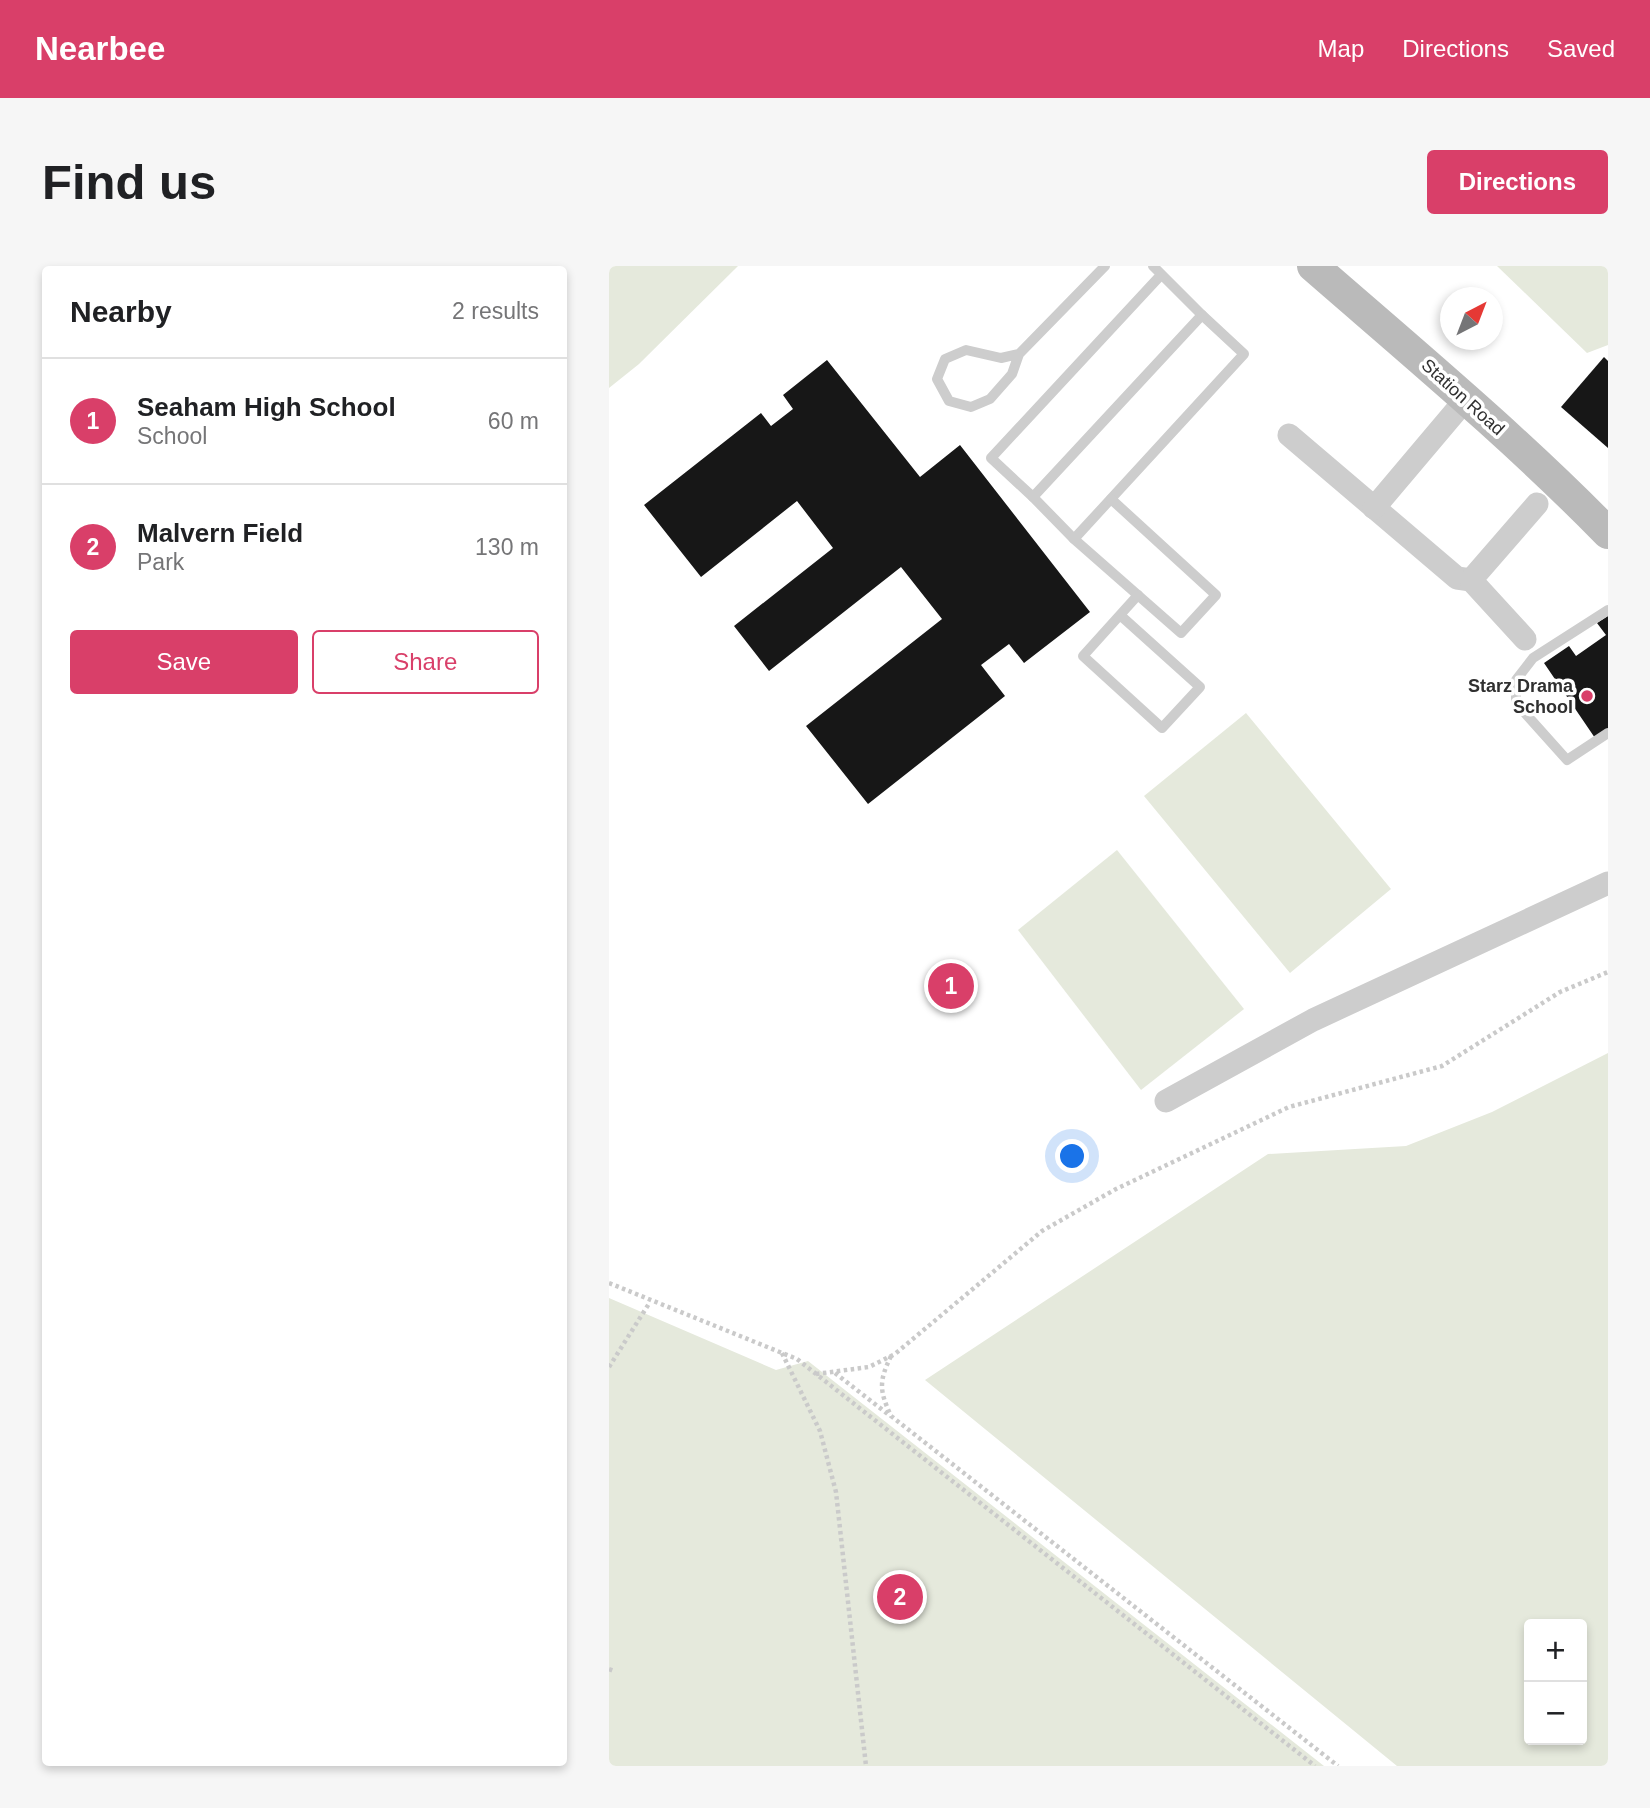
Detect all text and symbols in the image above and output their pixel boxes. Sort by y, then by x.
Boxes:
text: Nearbee [35,30,165,67]
text: Map [1318,35,1364,62]
text: Directions [1402,35,1509,62]
text: Saved [1547,35,1615,62]
button: Directions [1427,150,1608,214]
text: Find us [42,155,216,209]
north arrow [1440,287,1503,350]
text: Nearby [70,295,172,328]
text: 2 results [452,298,539,324]
street label: Station Road [1418,355,1508,439]
text: Seaham High School [137,392,396,422]
text: 1 [87,408,99,434]
text: 60 m [488,408,539,434]
text: School [137,423,207,449]
text: Malvern Field [137,518,303,548]
text: 2 [87,534,99,560]
text: 130 m [475,534,539,560]
text: Park [137,549,184,575]
button: Save [70,630,298,694]
button: Share [312,630,539,694]
place label: Starz Drama School [1468,676,1574,717]
marker: Starz Drama School [1579,688,1595,704]
pin: 1 [928,960,974,1012]
your location [1055,1139,1089,1173]
pin: 2 [877,1571,923,1623]
map controls [1524,1619,1587,1745]
button: + [1524,1619,1587,1682]
button: − [1524,1682,1587,1745]

